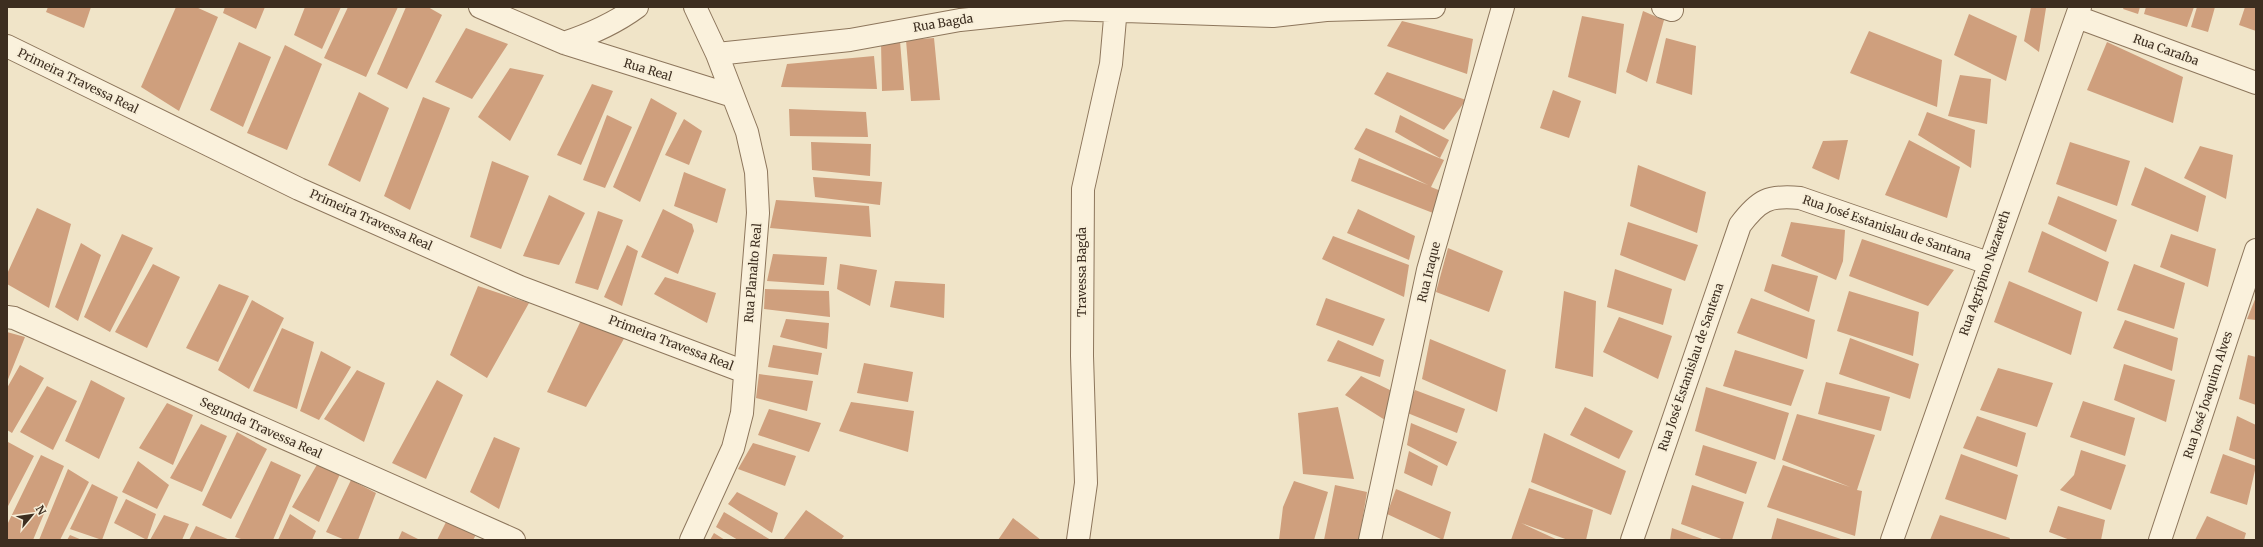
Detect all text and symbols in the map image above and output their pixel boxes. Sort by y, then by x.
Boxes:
street label: Rua Bagda [912,10,975,35]
street label: Rua Caraíba [2131,31,2202,69]
street label: Primeira Travessa Real [15,45,141,116]
street label: Rua Real [622,55,674,84]
street label: Primeira Travessa Real [308,186,435,253]
street label: Rua José Estanislau de Santana [1801,192,1974,264]
street label: Rua Agripino Nazareth [1956,208,2013,337]
street label: Rua Planalto Real [741,222,764,323]
street label: Travessa Bagda [1074,227,1089,317]
street label: Rua Iraque [1414,240,1443,304]
street label: Rua José Estanislau de Santena [1655,280,1727,453]
street label: Primeira Travessa Real [607,312,736,373]
street label: Rua José Joaquim Alves [2180,329,2235,461]
street label: Segunda Travessa Real [198,394,325,461]
north arrow [12,495,52,535]
text: N [33,503,49,518]

